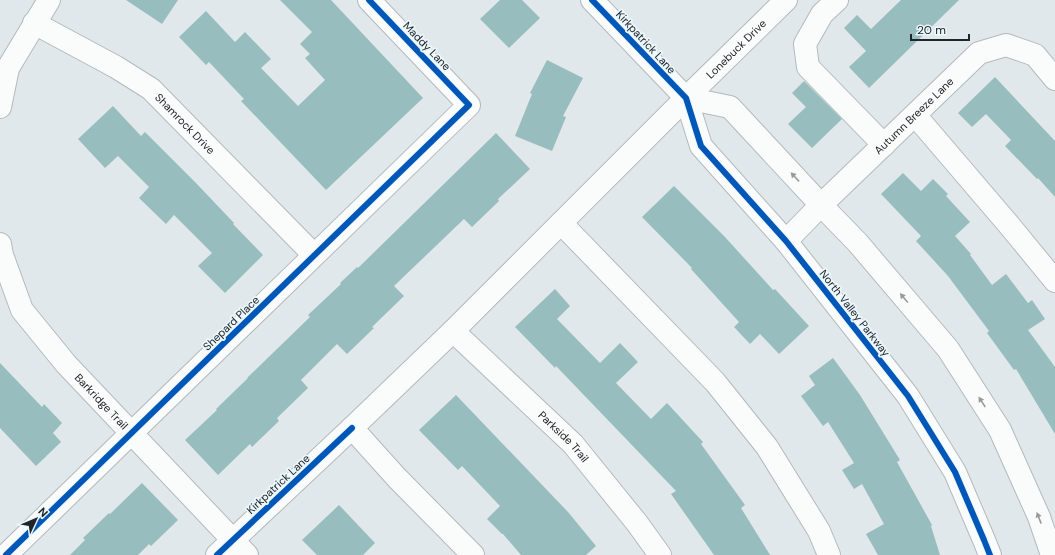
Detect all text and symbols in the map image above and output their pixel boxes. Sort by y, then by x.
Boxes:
street label: Kirkpatrick Lane [613,7,679,77]
street label: Lonebuck Drive [703,16,769,81]
scale bar [911,16,969,42]
street label: Maddy Lane [400,19,454,73]
text: 20 m [917,22,946,38]
street label: Autumn Breeze Lane [871,74,956,157]
street label: Shamrock Drive [152,90,218,157]
one-way arrow [790,172,800,182]
street label: North Valley Parkway [817,267,893,359]
one-way arrow [900,292,909,303]
street label: Shepard Place [200,293,262,353]
street label: Barkridge Trail [72,371,131,432]
one-way arrow [978,397,986,407]
street label: Parkside Trail [535,408,592,465]
street label: Kirkpatrick Lane [243,451,313,517]
north arrow [16,499,56,539]
text: N [35,504,51,520]
one-way arrow [1035,512,1041,524]

